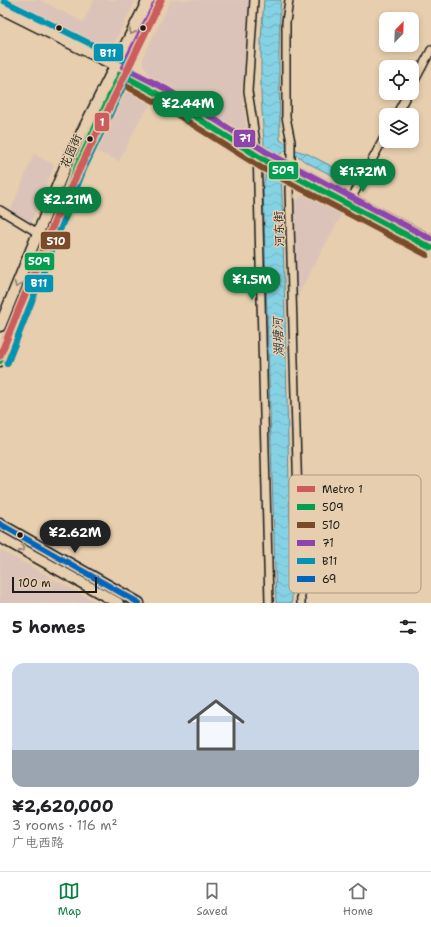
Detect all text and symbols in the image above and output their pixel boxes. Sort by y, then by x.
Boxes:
north arrow [379,12,419,52]
map controls [379,12,419,148]
unlabelled marker [54,23,64,33]
unlabelled marker [138,23,148,33]
one-way arrow [129,28,136,36]
line badge: B11 [93,43,124,62]
text: B11 [100,46,116,61]
button: locate [379,60,419,100]
pin: ¥2.44M [155,91,221,125]
text: ¥2.44M [162,95,214,112]
button: layers [379,108,419,148]
line badge: 1 [94,112,110,132]
text: 1 [99,115,105,130]
line badge: 71 [233,129,256,148]
street label: 花园街 [56,131,86,171]
text: 71 [239,131,251,146]
unlabelled marker [85,134,95,144]
pin: ¥1.72M [330,159,396,193]
line badge: 509 [268,161,299,180]
text: 509 [272,163,294,178]
text: ¥1.72M [339,163,387,180]
pin: ¥2.21M [35,187,101,221]
text: ¥2.21M [43,191,93,208]
street label: 河东街 [270,211,288,247]
line badge: 510 [40,231,71,250]
text: 510 [47,234,66,249]
line badge: 509 [24,252,55,271]
text: 509 [28,254,50,269]
pin: ¥1.5M [224,267,280,301]
text: ¥1.5M [232,271,272,288]
line badge: B11 [24,274,54,293]
text: B11 [31,276,47,291]
one-way arrow [13,282,21,289]
water label: 湖塘河 [269,315,287,357]
legend [289,475,421,593]
text: Metro 1 [322,482,363,497]
text: 509 [322,500,344,515]
text: 510 [322,518,340,533]
pin: ¥2.62M [42,520,108,554]
text: ¥2.62M [49,524,101,541]
unlabelled marker [15,530,25,540]
text: 71 [322,536,334,551]
one-way arrow [18,544,25,552]
text: B11 [322,554,337,569]
text: 69 [322,572,337,587]
scale bar [12,575,97,594]
text: 100 m [18,576,51,591]
text: 5 homes [12,616,85,638]
icon: filters [397,616,419,638]
icon: home [180,689,252,761]
text: ¥2,620,000 [12,795,114,817]
text: 3 rooms · 116 m² [12,817,118,834]
text: 广电西路 [12,834,64,851]
tab: Map [58,880,81,919]
tab: Saved [197,880,228,919]
tab: Home [343,880,373,919]

